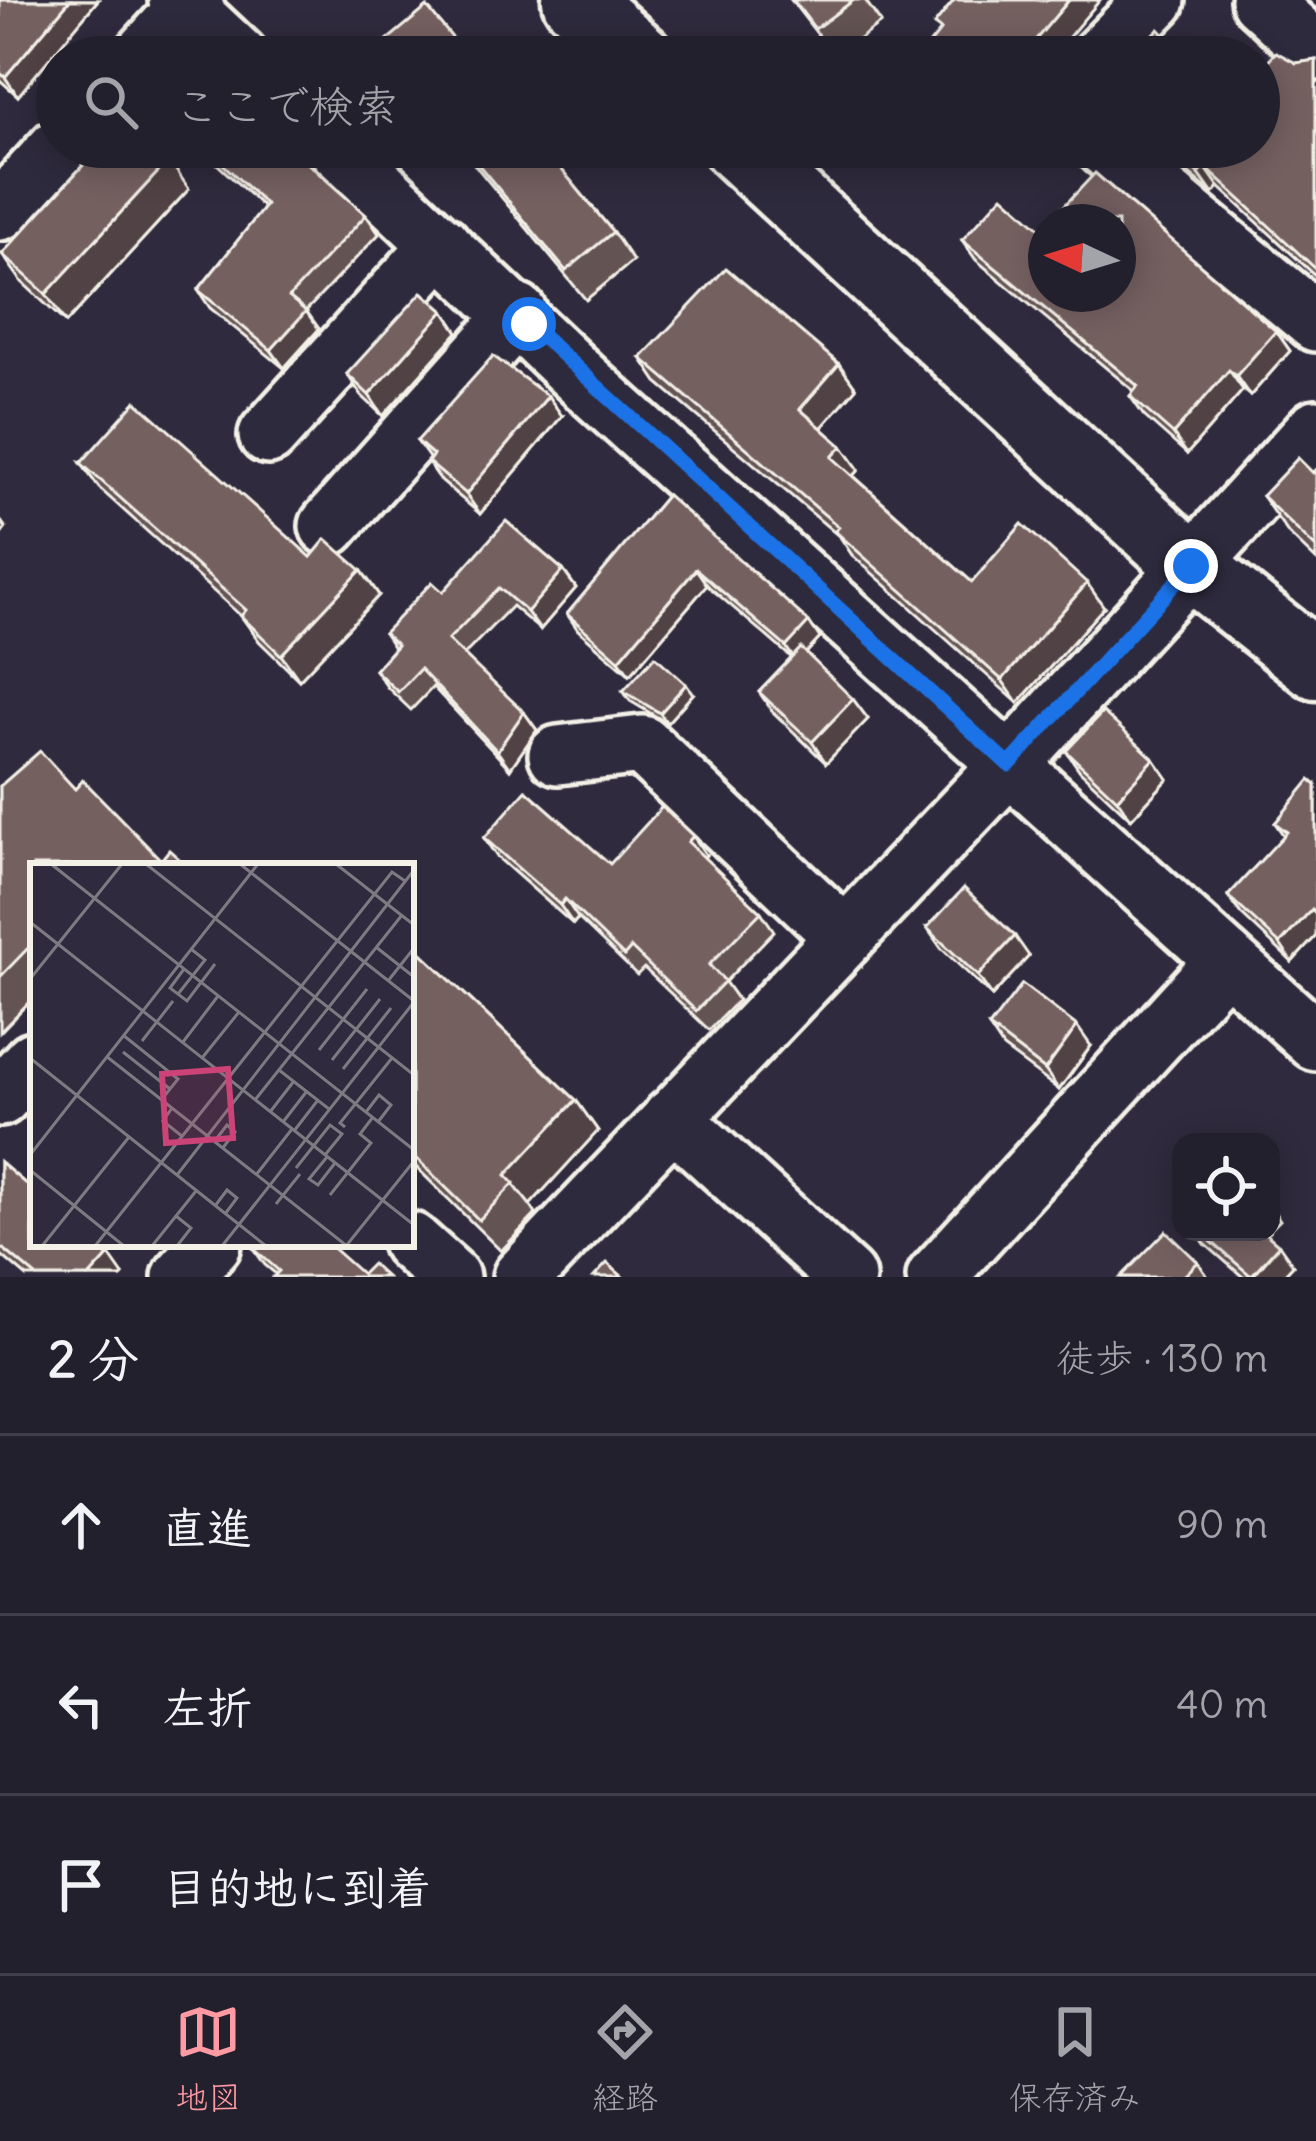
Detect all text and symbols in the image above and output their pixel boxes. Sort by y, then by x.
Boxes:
search box [36,36,1280,168]
icon: search [78,69,144,135]
text: ここで検索 [174,78,399,134]
north arrow [1028,204,1136,312]
route start [502,297,556,351]
route end [1164,539,1218,593]
inset map [30,863,414,1247]
map controls [1172,1133,1280,1241]
button: locate [1172,1133,1280,1241]
text: 2 分 [48,1327,139,1391]
text: 徒歩 · 130 m [1056,1334,1268,1383]
icon: ahead [48,1492,114,1558]
text: 直進 [162,1500,252,1556]
text: 90 m [1176,1500,1268,1549]
icon: left [48,1672,114,1738]
text: 左折 [162,1680,252,1736]
text: 40 m [1176,1680,1268,1729]
icon: arrive [48,1852,114,1918]
text: 目的地に到着 [162,1860,432,1916]
tab: 地図 [175,1999,241,2119]
tab: 経路 [592,1999,658,2119]
tab: 保存済み [1009,1999,1141,2119]

